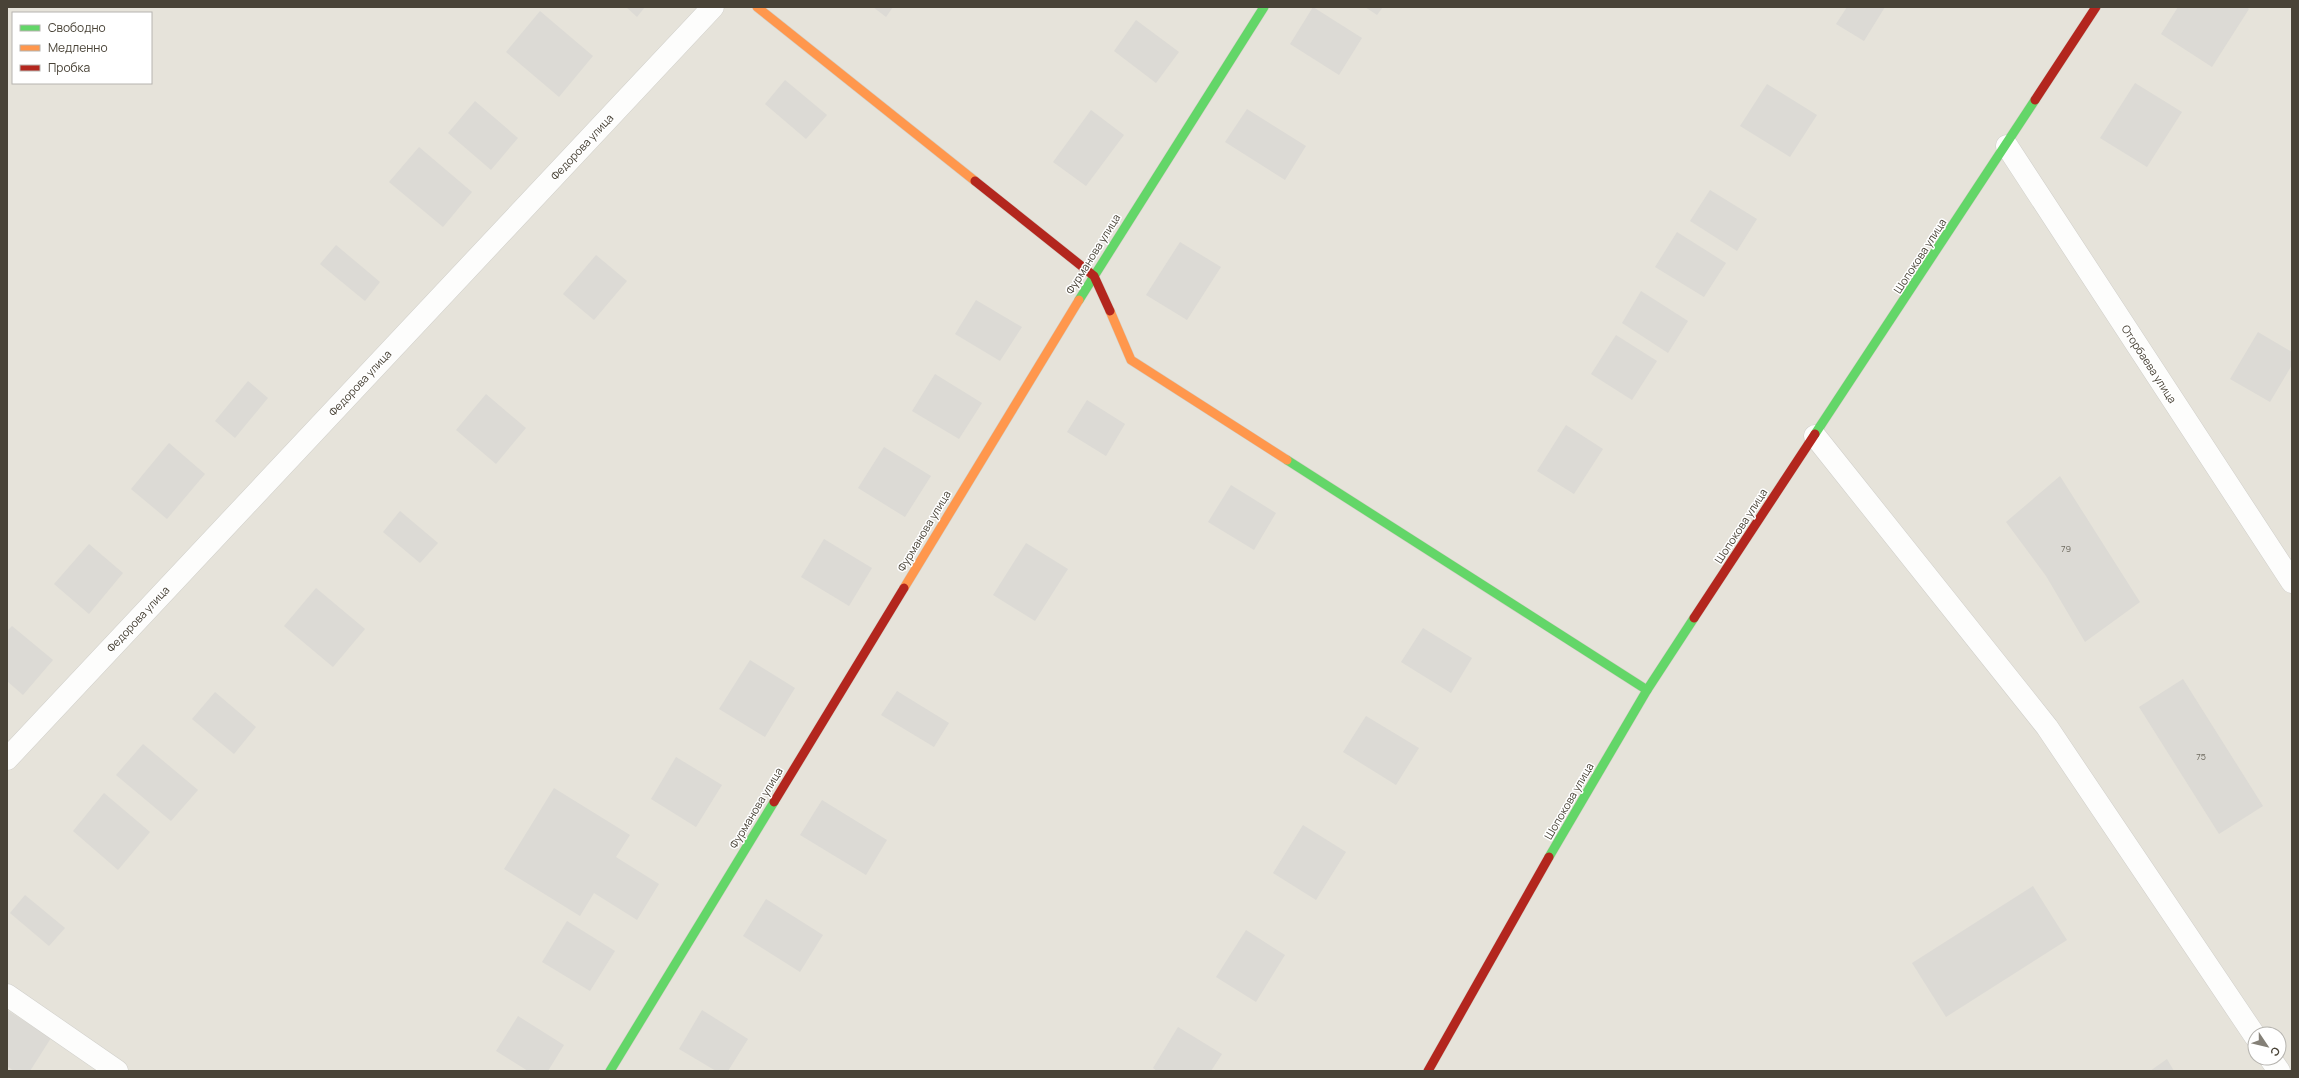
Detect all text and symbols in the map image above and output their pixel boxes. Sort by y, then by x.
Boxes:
legend [12,12,152,84]
text: Свободно [48,19,106,36]
text: Медленно [48,39,108,56]
text: Пробка [48,59,90,76]
street label: Федорова улица [547,110,616,183]
street label: Фурманова улица [1062,211,1123,297]
street label: Шопокова улица [1890,215,1949,296]
street label: Оторбаева улица [2118,322,2180,406]
street label: Федорова улица [325,346,394,419]
street label: Шопокова улица [1711,485,1770,566]
street label: Фурманова улица [893,487,954,574]
house number: 79 [2061,542,2071,555]
street label: Федорова улица [103,582,172,655]
house number: 75 [2196,750,2206,763]
street label: Шопокова улица [1540,760,1597,842]
street label: Фурманова улица [725,764,786,851]
north arrow [2247,1026,2287,1066]
text: С [2267,1044,2284,1060]

